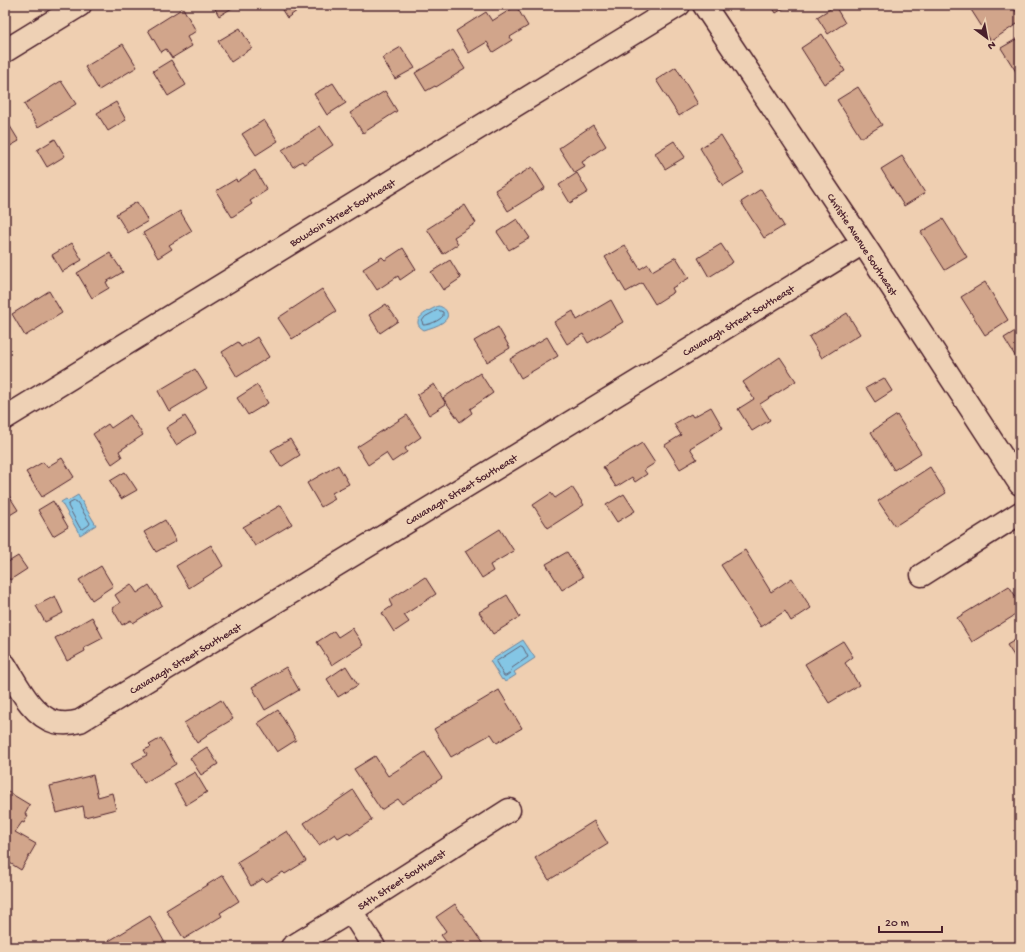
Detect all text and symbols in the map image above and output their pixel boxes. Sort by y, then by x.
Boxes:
north arrow [967,18,1007,58]
text: N [985,38,997,52]
street label: Bowdoin Street Southeast [287,177,399,250]
street label: Christie Avenue Southeast [824,192,900,300]
street label: Cavanagh Street Southeast [681,283,798,360]
street label: Cavanagh Street Southeast [404,452,521,529]
street label: Cavanagh Street Southeast [128,621,245,698]
street label: 54th Street Southeast [356,847,450,914]
scale bar [879,908,942,934]
text: 20 m [885,917,910,931]

